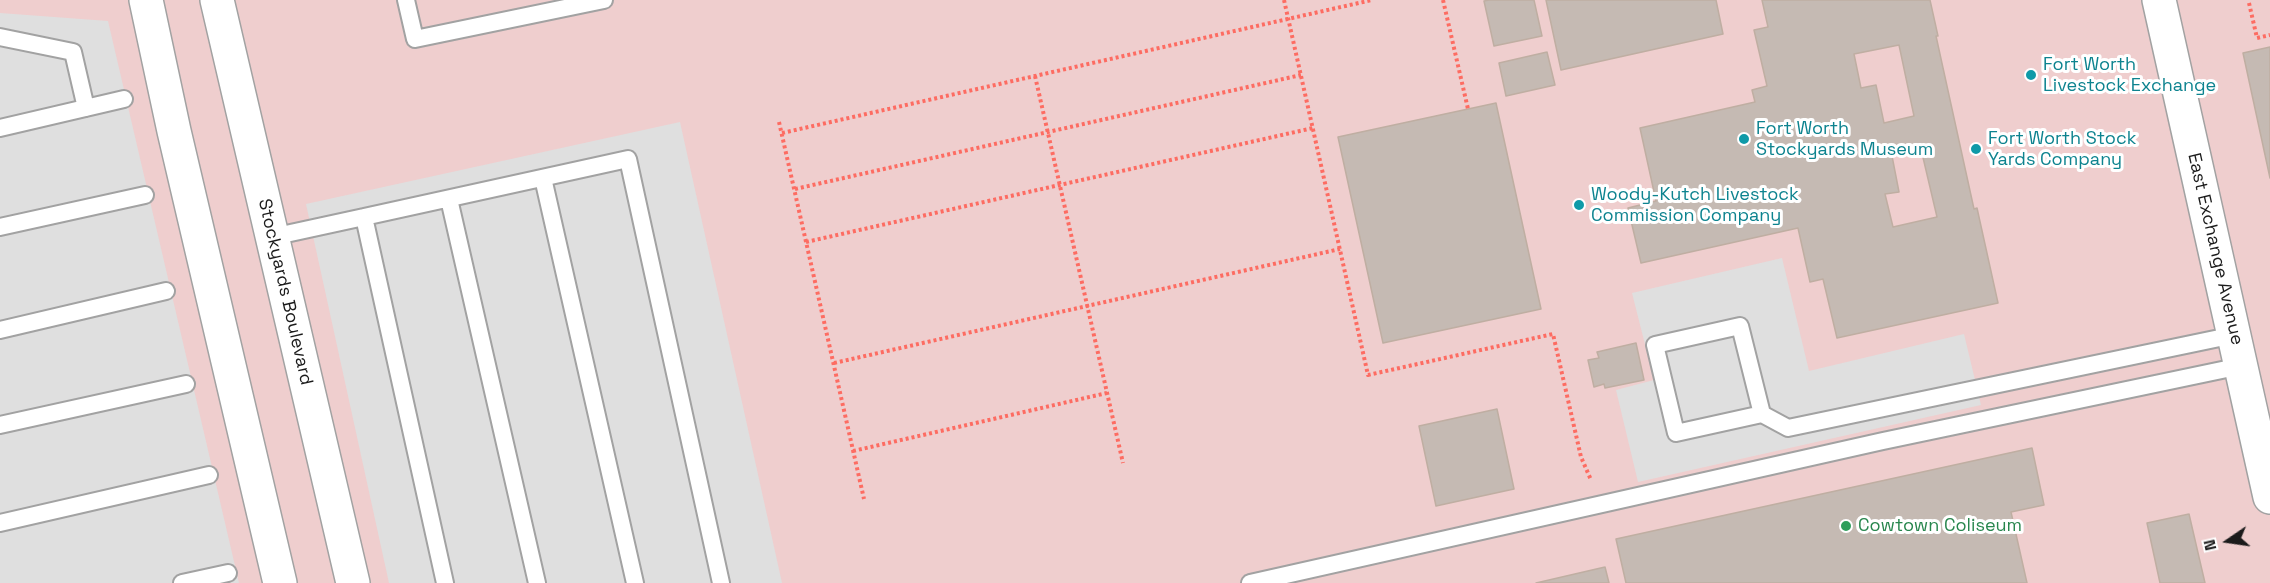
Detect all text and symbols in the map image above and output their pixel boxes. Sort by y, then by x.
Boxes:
place label: Fort Worth Livestock Exchange [2043,54,2216,97]
marker: Fort Worth Livestock Exchange [2024,68,2038,82]
place label: Fort Worth Stockyards Museum [1756,118,1933,160]
place label: Fort Worth Stock Yards Company [1988,128,2136,170]
marker: Fort Worth Stockyards Museum [1737,132,1751,146]
marker: Fort Worth Stock Yards Company [1969,142,1983,156]
street label: East Exchange Avenue [2182,151,2248,347]
place label: Woody-Kutch Livestock Commission Company [1591,184,1799,226]
street label: Stockyards Boulevard [253,197,317,387]
marker: Woody-Kutch Livestock Commission Company [1572,198,1586,212]
north arrow [2198,511,2258,571]
place label: Cowtown Coliseum [1858,515,2022,537]
marker: Cowtown Coliseum [1839,519,1853,533]
text: N [2199,538,2221,553]

